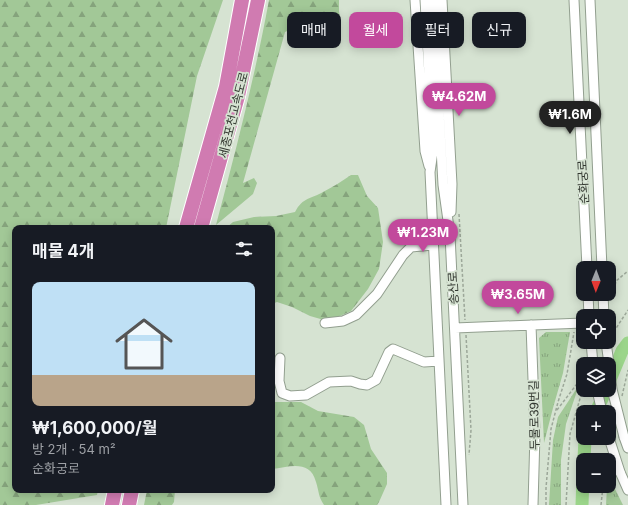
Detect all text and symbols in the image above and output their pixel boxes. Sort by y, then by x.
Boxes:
chip: 매매 [287,12,341,48]
chip: 월세 [349,12,403,48]
chip: 필터 [411,12,464,48]
chip: 신규 [472,12,526,48]
street label: 세종포천고속도로 [215,70,251,160]
pin: ₩4.62M [426,83,492,117]
text: ₩4.62M [432,88,486,104]
pin: ₩1.6M [542,101,598,135]
text: ₩1.6M [548,106,592,122]
street label: 순화궁로 [574,160,592,204]
pin: ₩1.23M [390,219,456,253]
text: ₩1.23M [397,224,449,240]
icon: filters [233,238,255,260]
text: 매물 4개 [32,241,94,261]
north arrow [576,261,616,301]
map controls [576,261,616,493]
street label: 송산로 [445,271,461,305]
pin: ₩3.65M [485,281,551,315]
text: ₩3.65M [491,286,545,302]
icon: home [108,308,180,380]
button: locate [576,309,616,349]
button: layers [576,357,616,397]
street label: 두물로39번길 [526,380,542,450]
button: + [576,405,616,445]
text: ₩1,600,000/월 [32,418,157,438]
text: 방 2개 · 54 m² [32,441,116,457]
button: − [576,453,616,493]
text: 순화궁로 [32,460,80,476]

